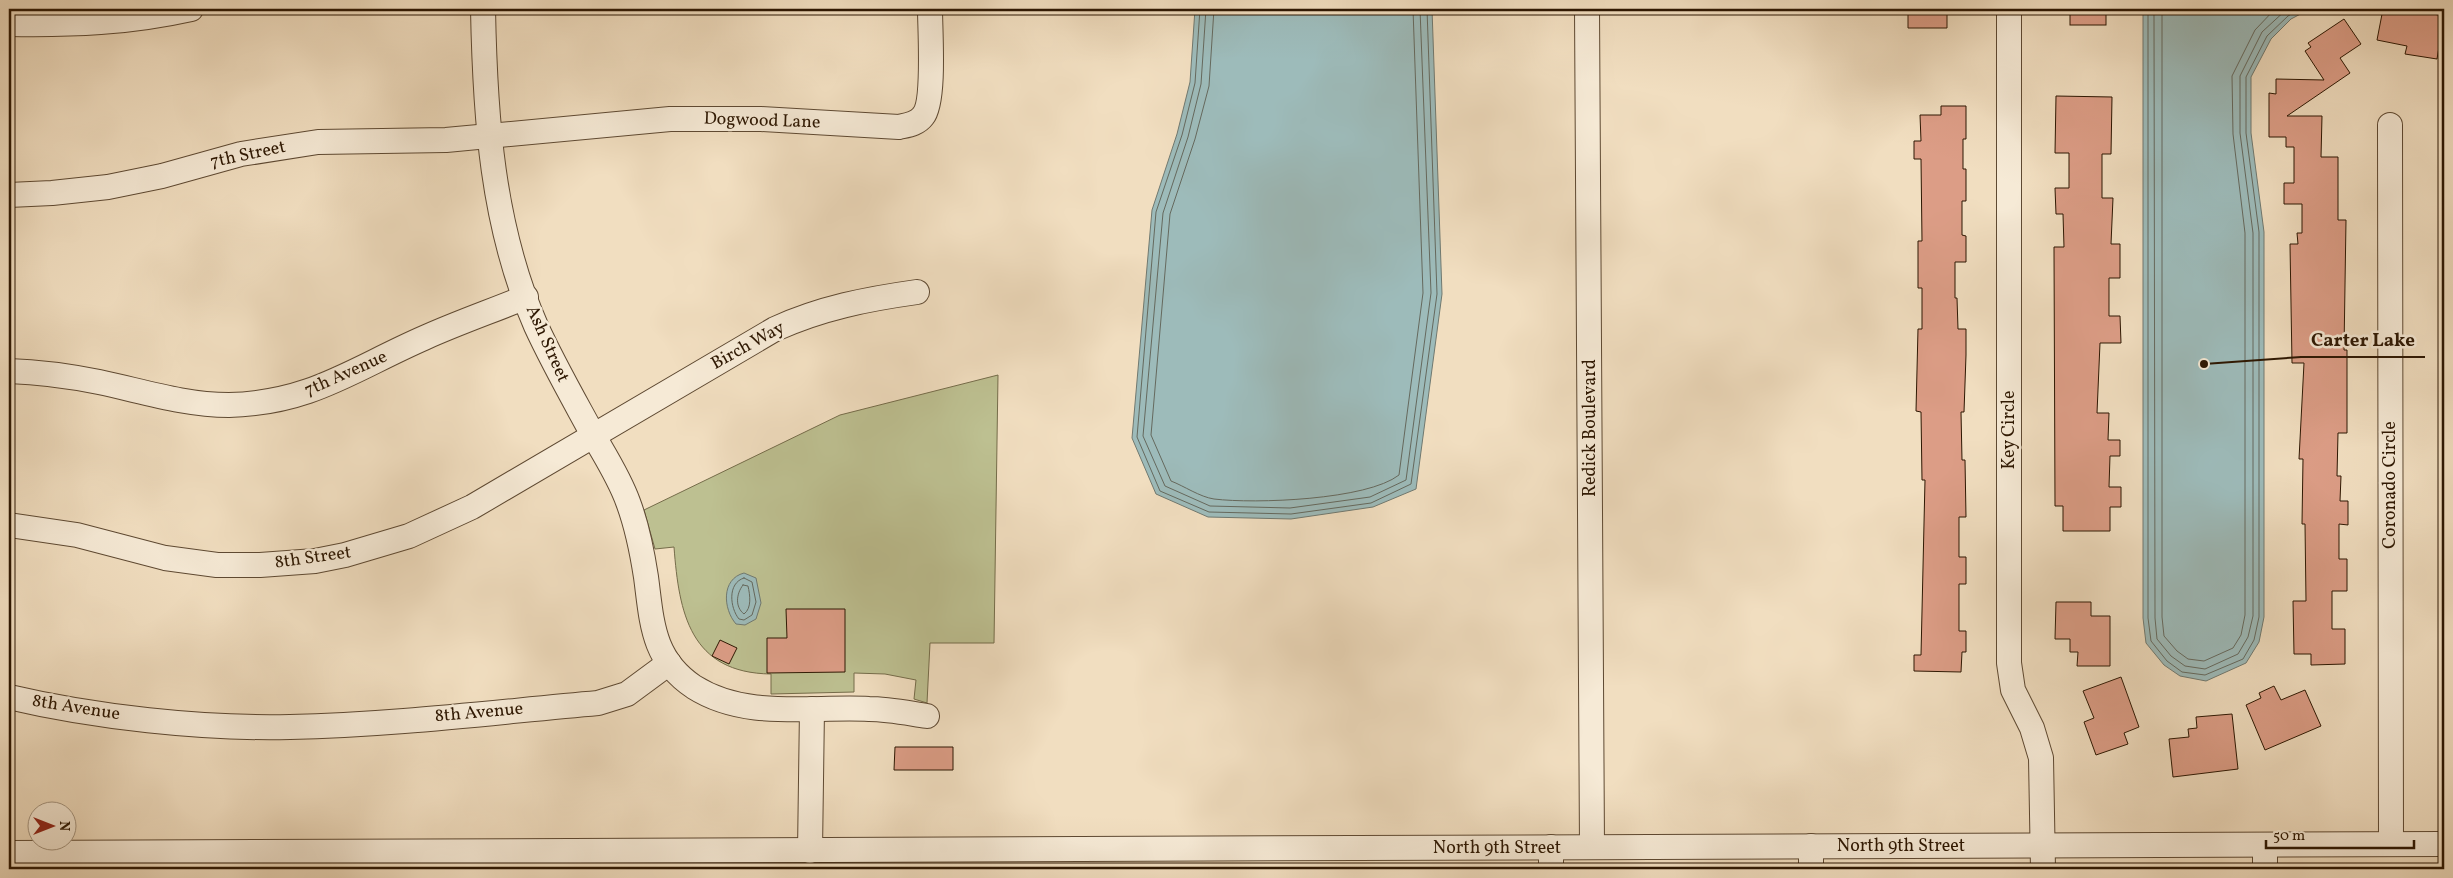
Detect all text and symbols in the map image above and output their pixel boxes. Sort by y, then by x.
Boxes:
street label: Dogwood Lane [703,106,821,136]
street label: 7th Street [208,135,288,175]
street label: Ash Street [519,302,575,386]
street label: Birch Way [707,315,789,376]
callout: Carter Lake [2301,323,2425,357]
text: Carter Lake [2311,328,2415,354]
street label: 7th Avenue [301,345,391,403]
street label: Redick Boulevard [1578,359,1603,497]
street label: Key Circle [1997,391,2022,469]
street label: Coronado Circle [2378,421,2403,549]
street label: 8th Street [273,540,353,576]
street label: 8th Avenue [30,689,122,727]
street label: 8th Avenue [434,697,524,729]
north arrow [28,800,78,850]
scale bar [2266,818,2413,850]
text: N [54,821,73,831]
text: 50 m [2273,826,2305,847]
street label: North 9th Street [1837,834,1965,859]
street label: North 9th Street [1433,836,1561,861]

